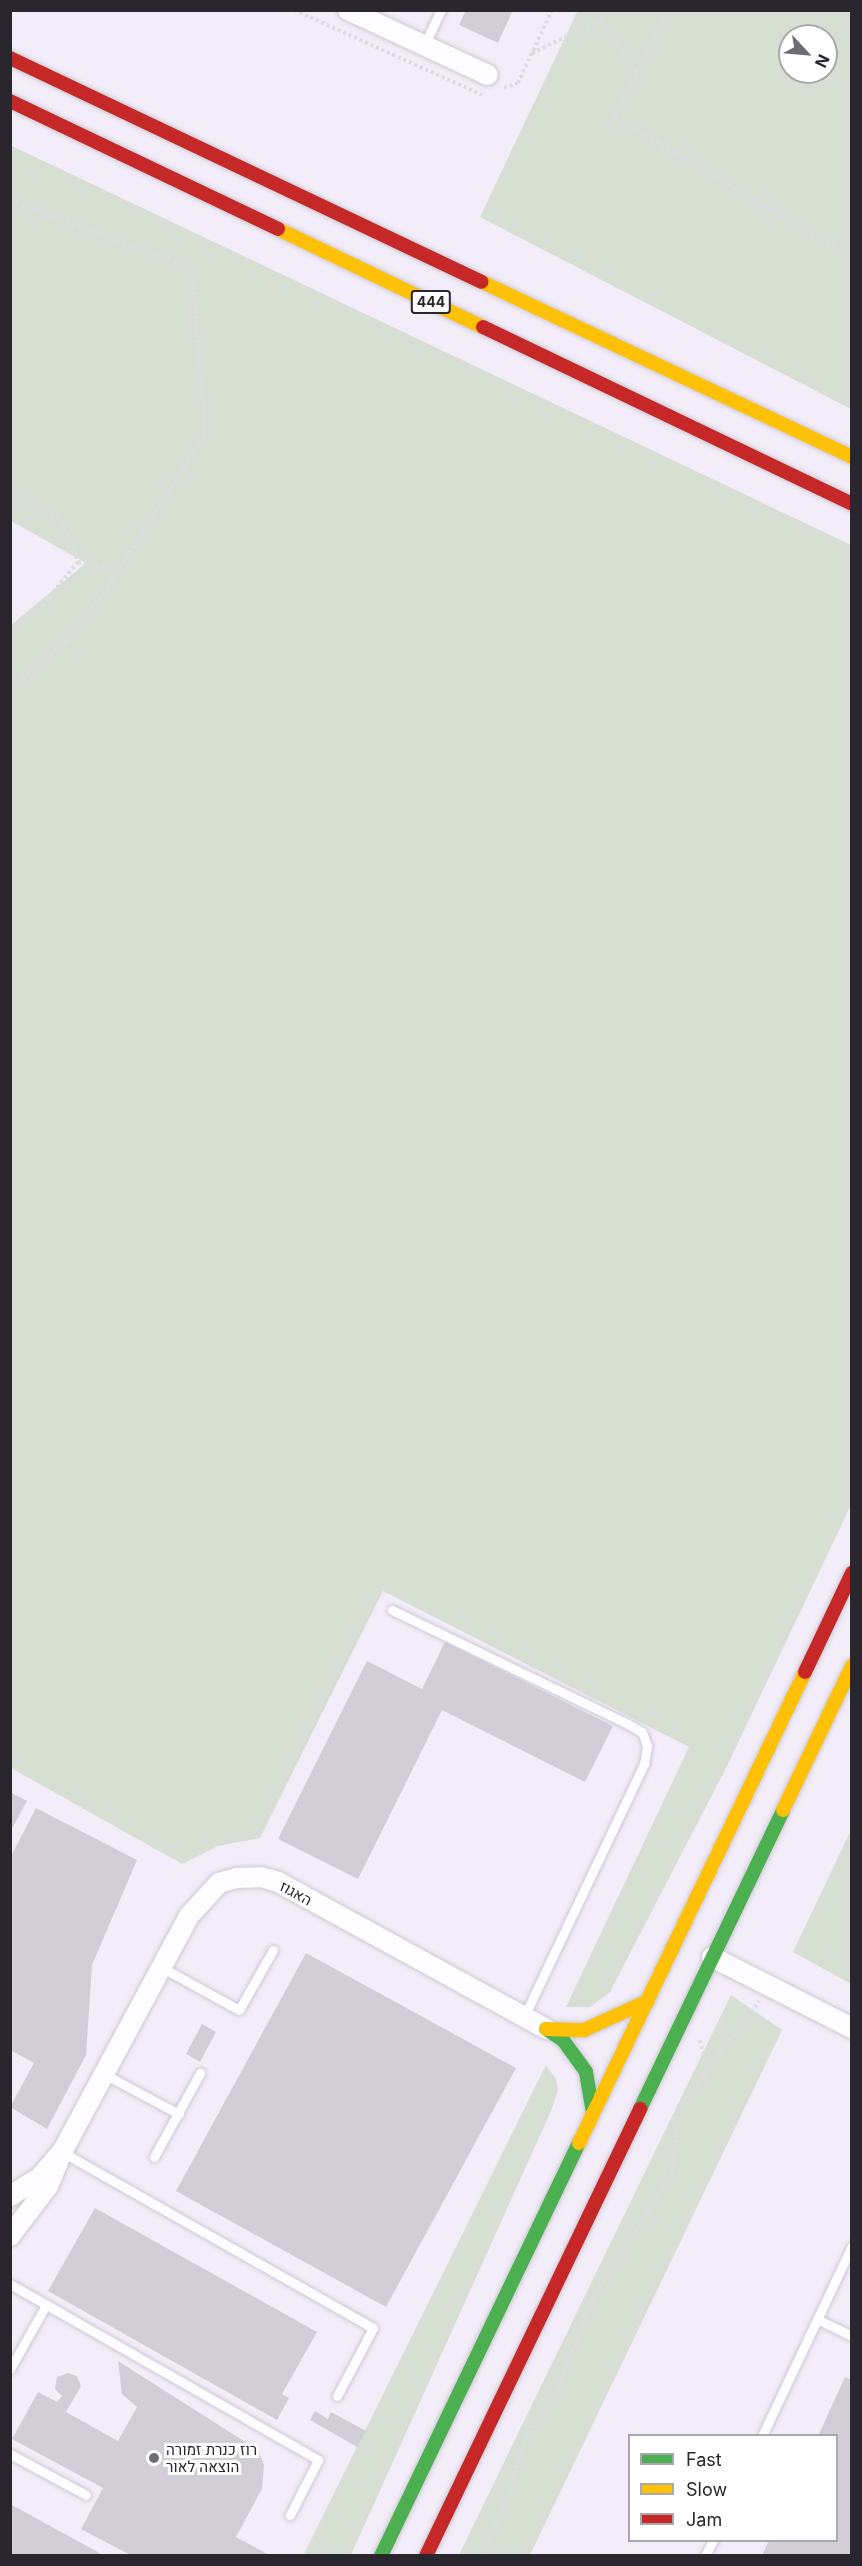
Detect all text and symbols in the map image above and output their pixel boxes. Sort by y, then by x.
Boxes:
north arrow [778,24,838,84]
text: N [811,51,834,71]
road number: 444 [410,291,452,313]
street label: האגוז [277,1877,315,1909]
legend [628,2434,838,2542]
place label: רוז כנרת זמורה הוצאה לאור [166,2440,257,2475]
text: Fast [686,2449,722,2470]
marker: רוז כנרת זמורה הוצאה לאור [147,2451,161,2465]
text: Slow [686,2479,727,2500]
text: Jam [686,2509,722,2530]

